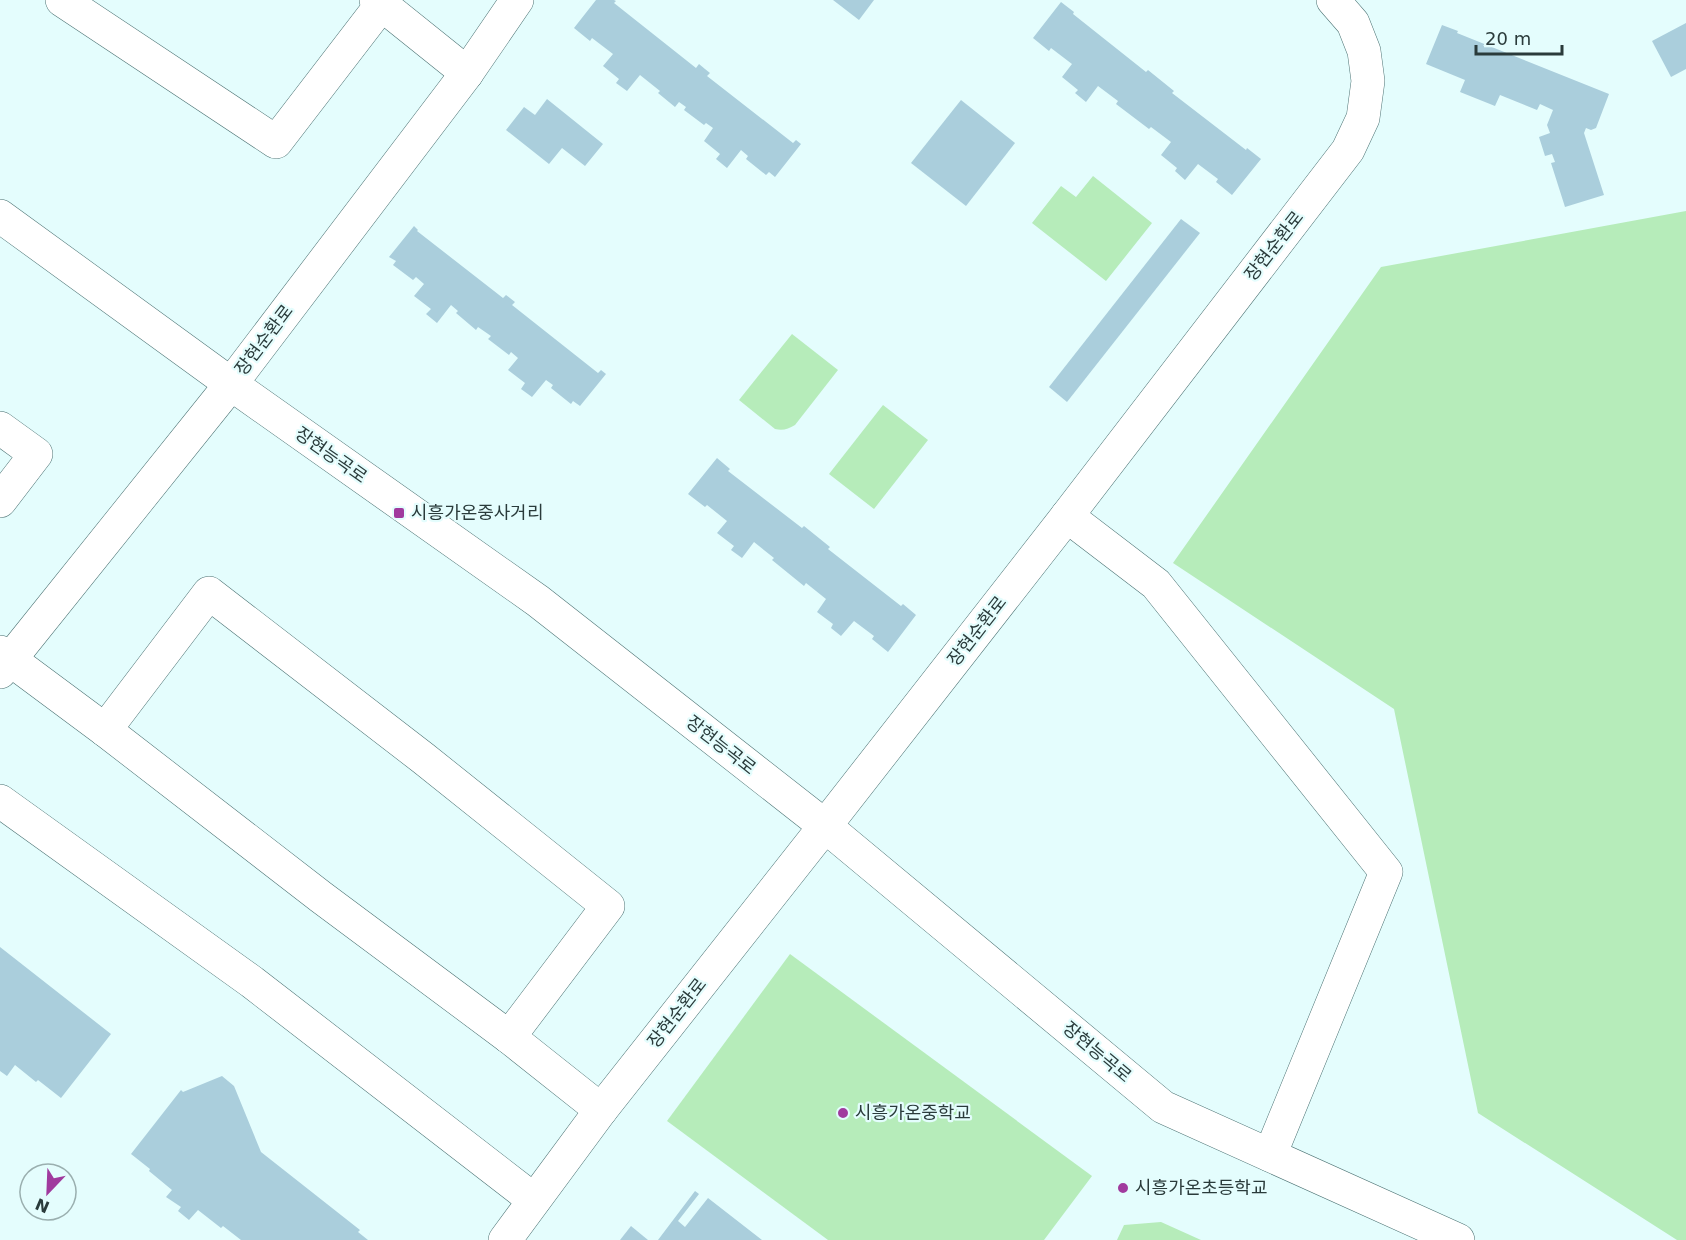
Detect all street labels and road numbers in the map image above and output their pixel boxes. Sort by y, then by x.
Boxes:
street label: 장현순환로 [1240,207,1307,285]
street label: 장현순환로 [230,300,297,379]
street label: 장현능곡로 [291,422,371,487]
street label: 장현순환로 [943,592,1010,670]
street label: 장현능곡로 [682,711,760,778]
street label: 장현순환로 [643,974,710,1052]
street label: 장현능곡로 [1059,1017,1136,1086]

